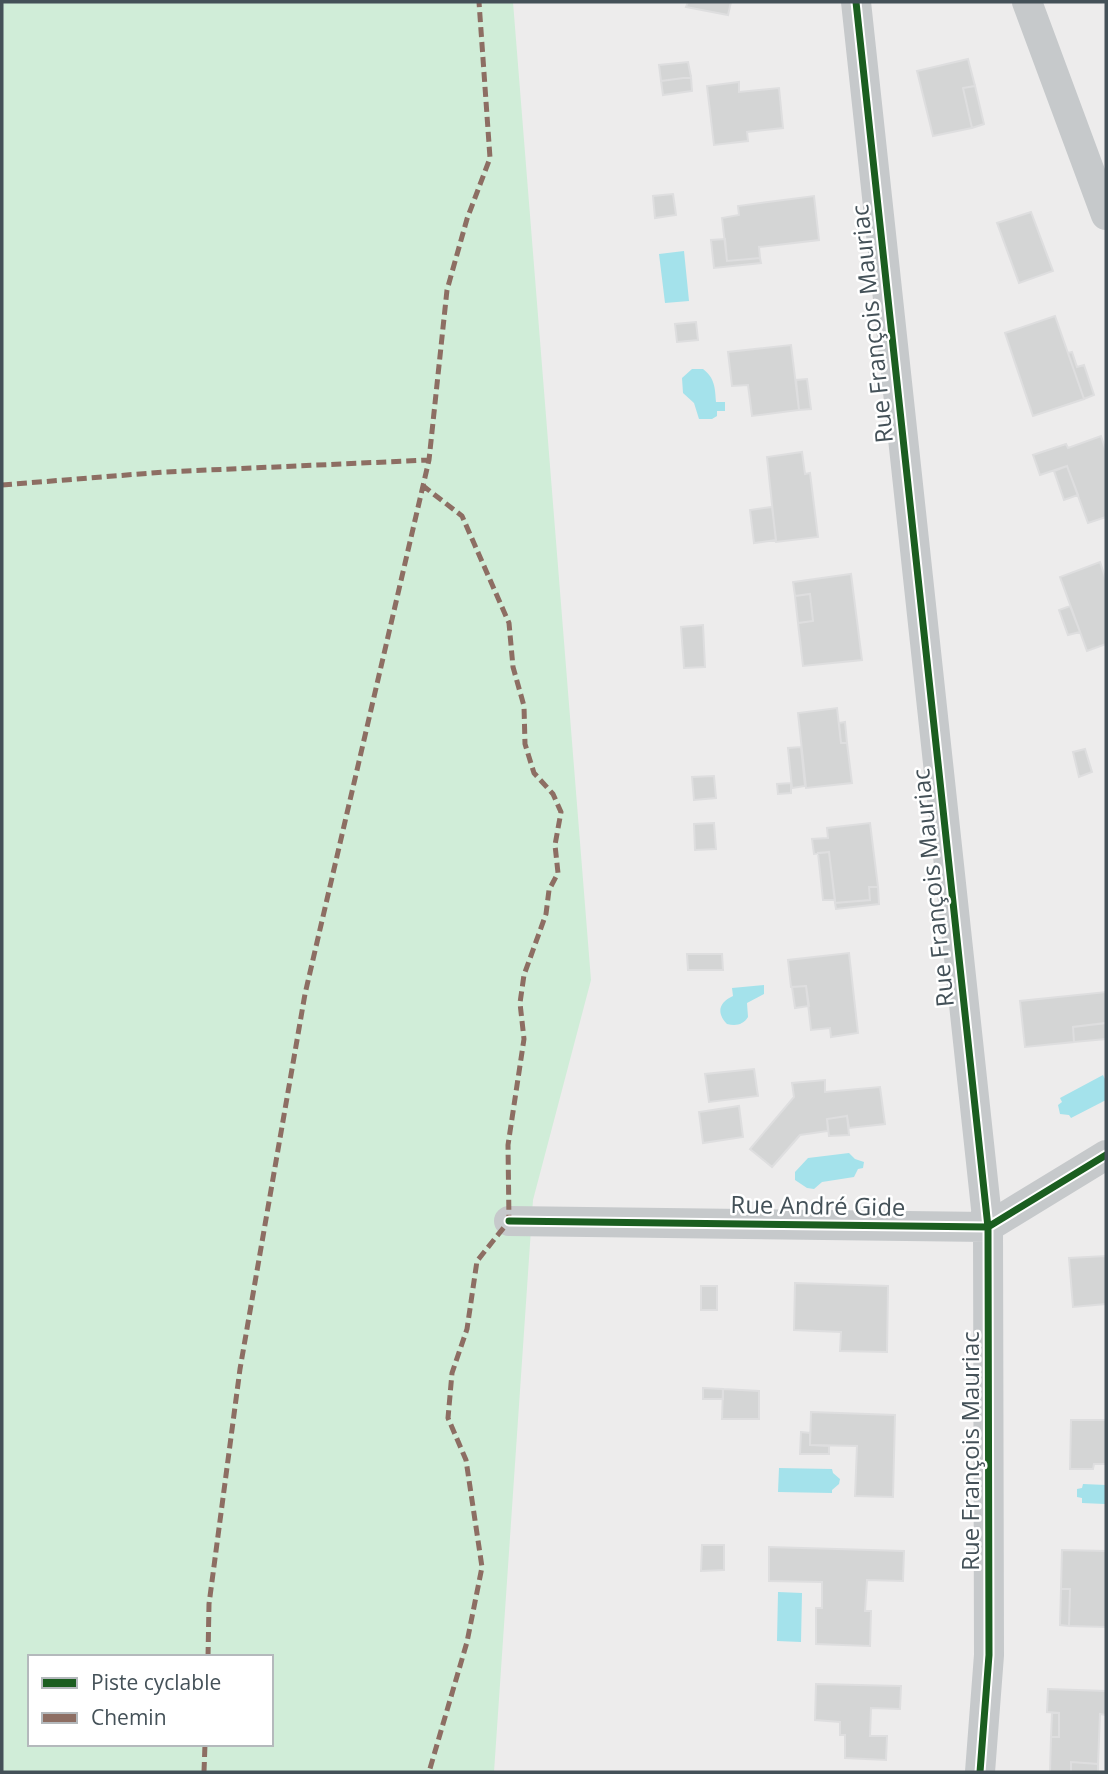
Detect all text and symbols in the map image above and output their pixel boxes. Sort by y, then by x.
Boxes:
street label: Rue François Mauriac [842,203,900,445]
street label: Rue François Mauriac [903,767,961,1009]
street label: Rue André Gide [730,1187,906,1223]
street label: Rue François Mauriac [953,1331,986,1571]
legend [28,1655,273,1746]
text: Piste cyclable [91,1668,221,1696]
text: Chemin [91,1703,167,1731]

